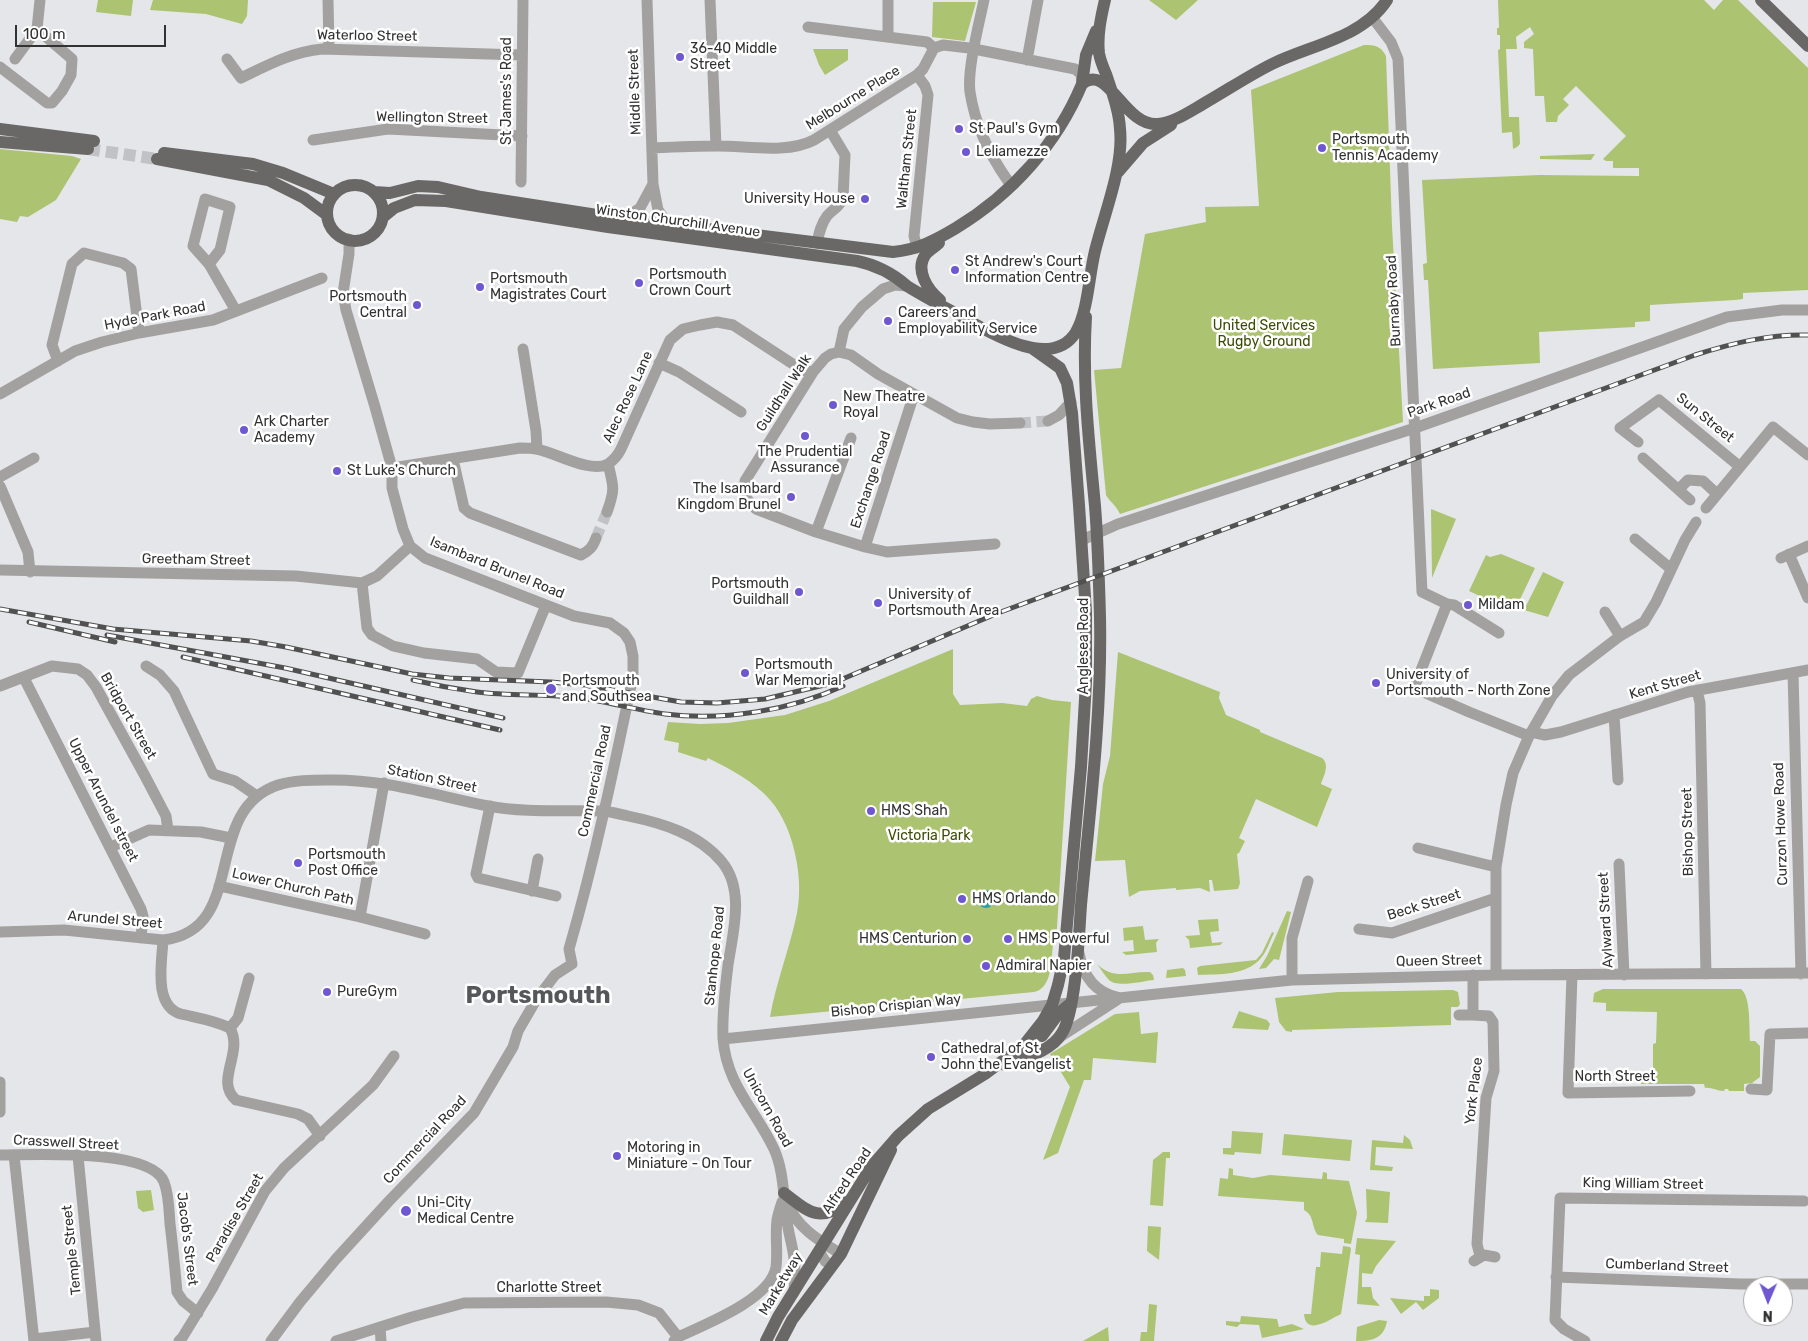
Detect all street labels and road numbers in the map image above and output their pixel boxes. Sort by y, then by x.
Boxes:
street label: Waterloo Street [317,27,417,45]
street label: St James's Road [499,37,515,145]
street label: Middle Street [625,49,645,135]
street label: Melbourne Place [803,62,903,134]
street label: Waltham Street [893,108,921,210]
street label: Wellington Street [376,109,488,127]
street label: Winston Churchill Avenue [595,201,761,241]
street label: Burnaby Road [1383,255,1405,347]
street label: Hyde Park Road [103,298,207,334]
street label: Alec Rose Lane [599,348,657,446]
street label: Guildhall Walk [753,351,815,435]
street label: Park Road [1405,384,1473,422]
street label: Sun Street [1673,390,1737,446]
street label: Exchange Road [847,429,895,531]
street label: Isambard Brunel Road [427,533,567,603]
street label: Greetham Street [142,551,250,569]
street label: Anglesea Road [1076,598,1092,694]
street label: Kent Street [1627,667,1703,703]
street label: Bridport Street [96,670,160,762]
street label: Commercial Road [575,723,615,839]
street label: Upper Arundel street [65,735,141,865]
street label: Station Street [386,761,478,797]
street label: Curzon Howe Road [1770,762,1792,886]
street label: Bishop Street [1679,788,1697,876]
street label: Lower Church Path [230,865,356,909]
street label: Aylward Street [1595,872,1617,968]
street label: Beck Street [1385,886,1463,924]
street label: Stanhope Road [701,906,729,1006]
street label: Arundel Street [67,907,163,933]
street label: Queen Street [1396,952,1482,970]
street label: Bishop Crispian Way [830,991,962,1021]
street label: York Place [1462,1056,1486,1126]
street label: Unicorn Road [738,1066,796,1150]
street label: North Street [1575,1069,1655,1085]
street label: Commercial Road [380,1093,470,1187]
street label: Crasswell Street [13,1132,119,1154]
street label: Alfred Road [819,1145,875,1217]
street label: Paradise Street [203,1170,267,1266]
street label: King William Street [1582,1175,1704,1193]
street label: Jacob's Street [173,1191,201,1287]
street label: Temple Street [59,1204,85,1296]
street label: Marketway [756,1249,806,1319]
street label: Cumberland Street [1605,1255,1729,1277]
street label: Charlotte Street [497,1280,601,1296]

